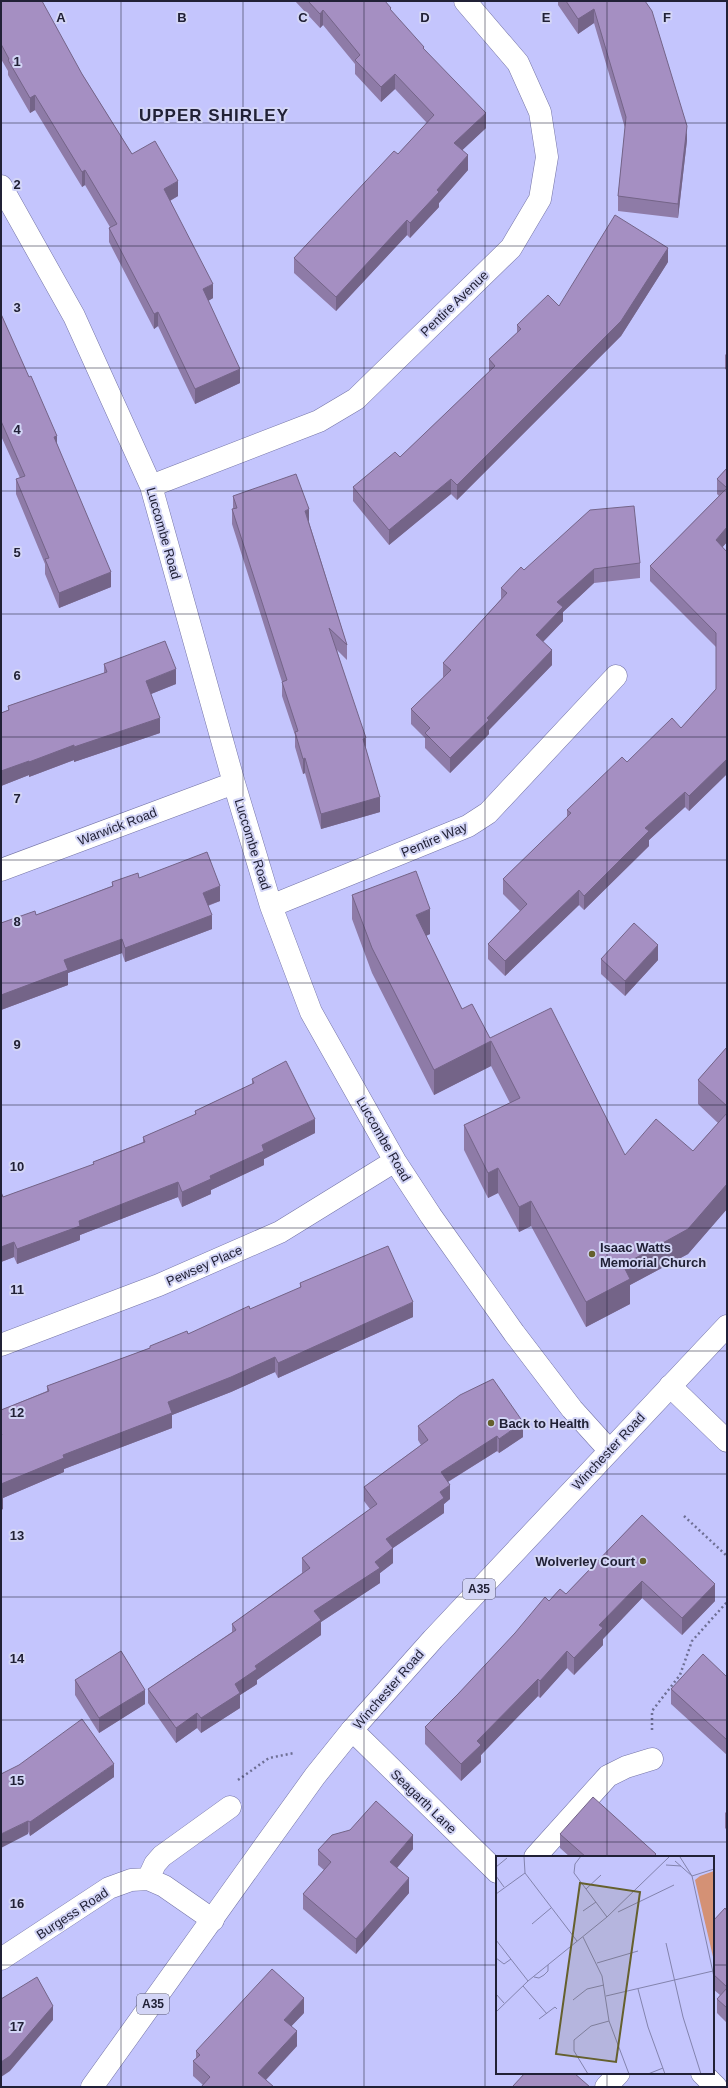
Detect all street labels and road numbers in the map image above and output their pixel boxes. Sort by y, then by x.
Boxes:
street label: Pentire Avenue [418,267,491,339]
street label: Luccombe Road [143,486,184,581]
street label: Luccombe Road [232,797,274,892]
street label: Warwick Road [76,805,159,848]
street label: Pentire Way [399,819,470,860]
street label: Luccombe Road [353,1095,414,1184]
street label: Pewsey Place [164,1242,245,1289]
street label: Winchester Road [569,1410,648,1493]
road number: A35 [463,1579,495,1599]
street label: Winchester Road [350,1647,427,1732]
street label: Seagarth Lane [388,1766,460,1836]
street label: Burgess Road [34,1885,111,1942]
road number: A35 [137,1994,169,2014]

